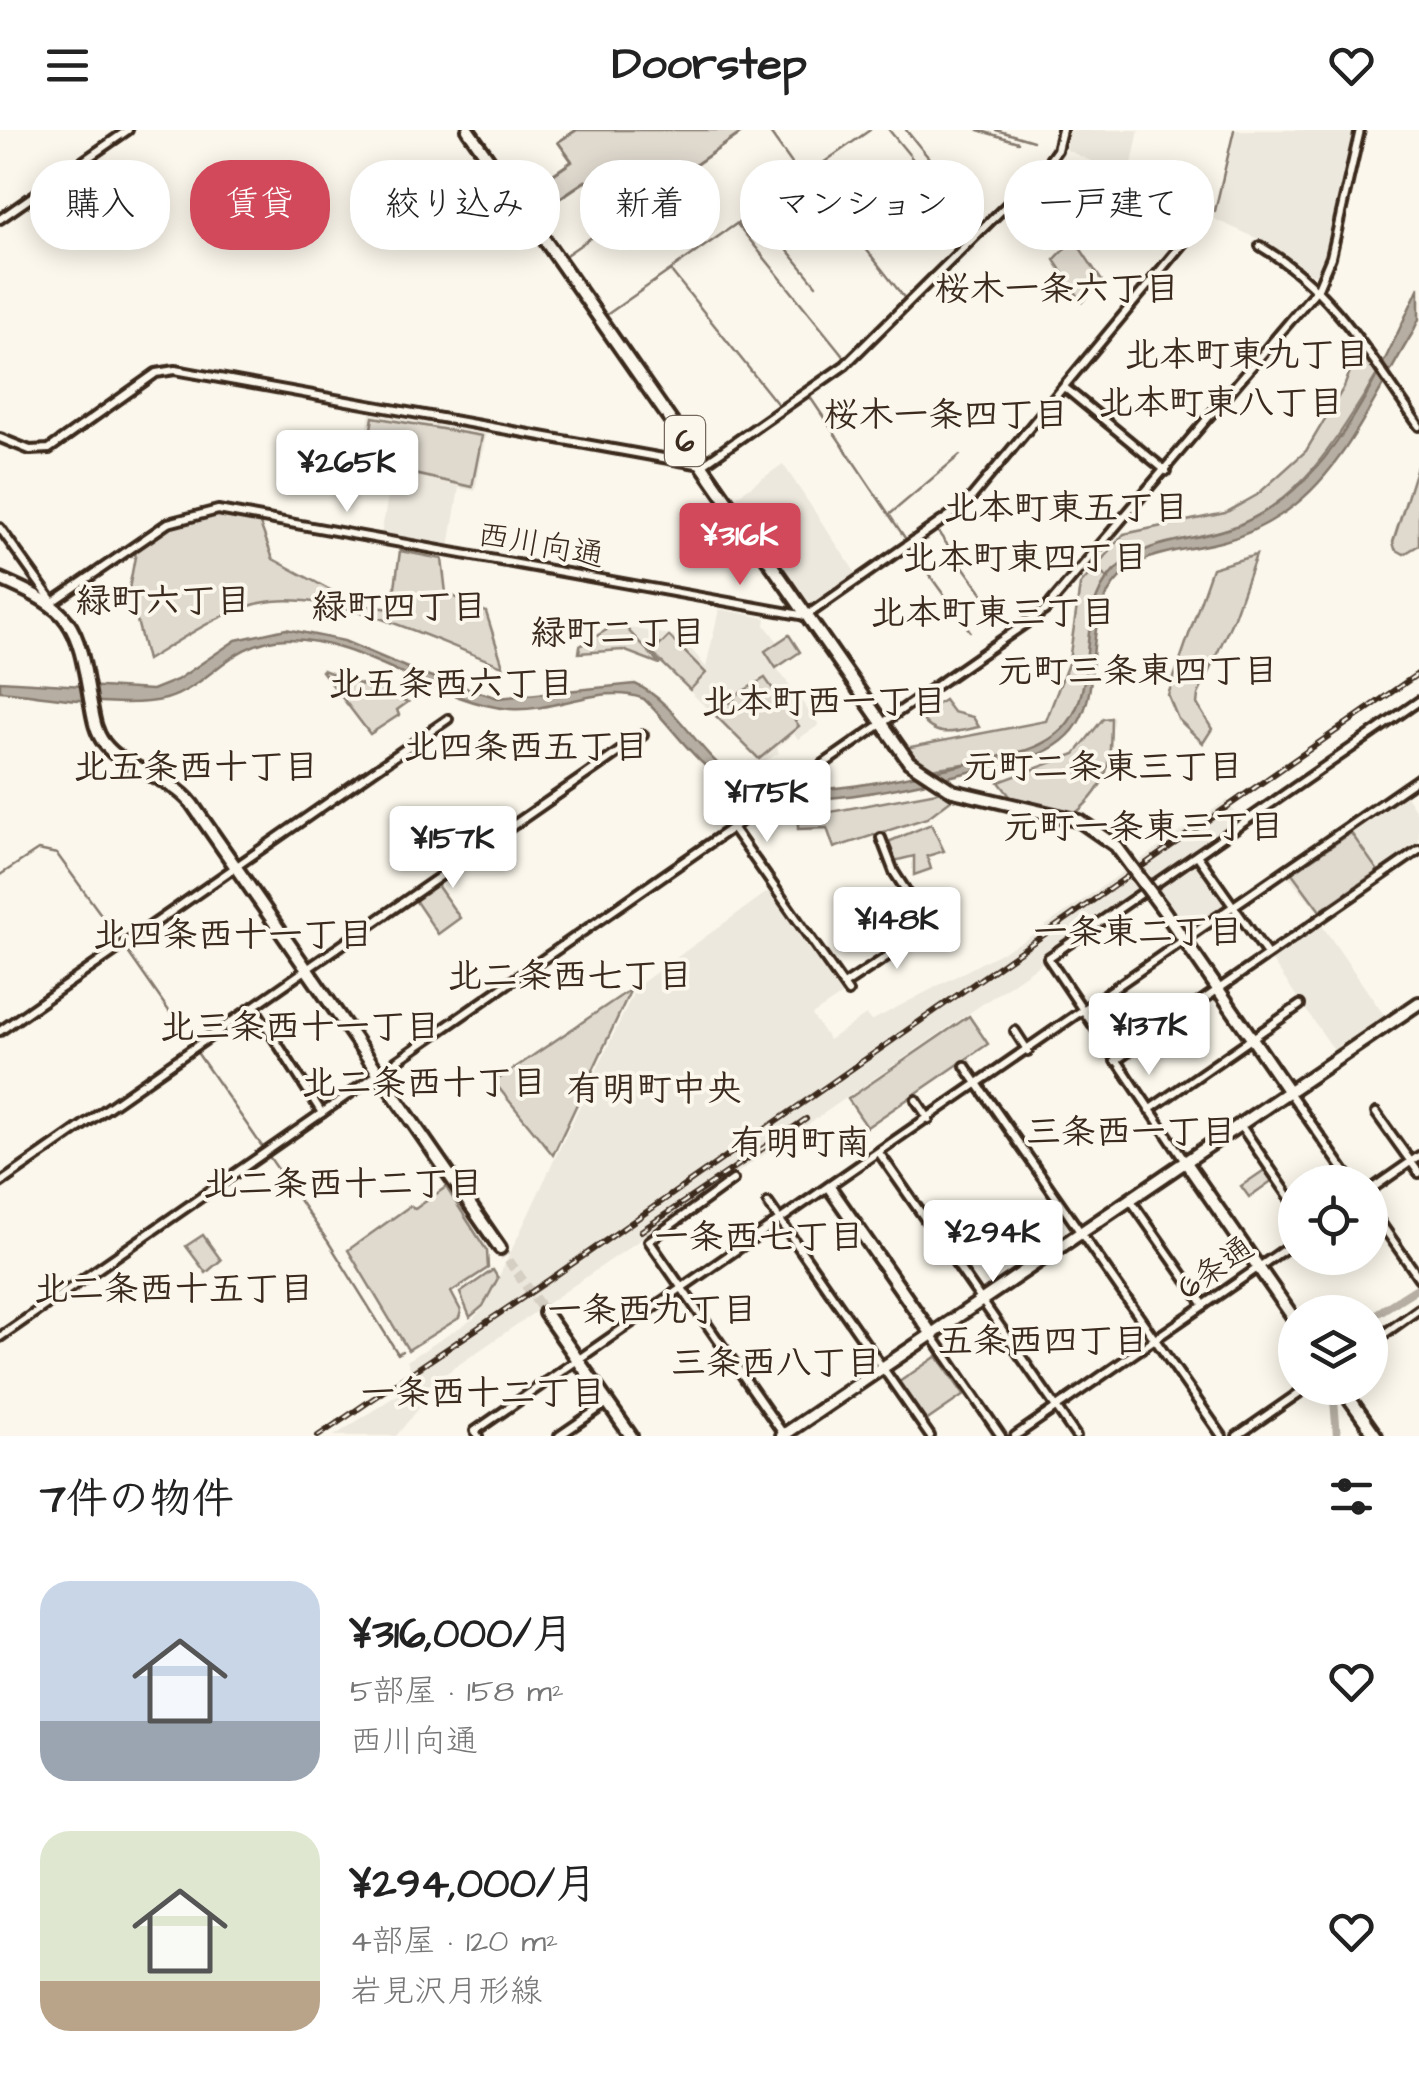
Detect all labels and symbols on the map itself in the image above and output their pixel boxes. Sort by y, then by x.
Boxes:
district label: 桜木一条六丁目 [934,265,1180,314]
district label: 北本町東九丁目 [1124,331,1370,380]
district label: 北本町東八丁目 [1098,379,1344,428]
district label: 桜木一条四丁目 [823,391,1069,440]
road number: 6 [665,416,705,466]
pin: ¥265K [277,430,417,515]
district label: 北本町東五丁目 [943,484,1189,533]
pin: ¥316K [670,503,810,588]
street label: 西川向通 [474,512,608,579]
district label: 北本町東四丁目 [902,534,1148,583]
district label: 緑町六丁目 [75,577,251,626]
district label: 緑町四丁目 [311,583,487,632]
district label: 北本町東三丁目 [870,589,1116,638]
district label: 緑町二丁目 [530,609,706,658]
district label: 元町三条東四丁目 [998,647,1278,696]
district label: 北五条西六丁目 [328,660,574,709]
district label: 北本町西一丁目 [701,678,947,727]
district label: 北四条西五丁目 [403,723,649,772]
district label: 北五条西十丁目 [73,743,319,792]
district label: 元町二条東三丁目 [963,743,1243,792]
pin: ¥175K [697,760,837,845]
district label: 元町一条東三丁目 [1004,803,1284,852]
pin: ¥157K [383,806,523,891]
pin: ¥148K [827,887,967,972]
district label: 一条東二丁目 [1033,908,1243,957]
district label: 北四条西十一丁目 [93,911,373,960]
district label: 北二条西七丁目 [447,952,693,1001]
pin: ¥137K [1079,993,1219,1078]
district label: 北三条西十一丁目 [160,1003,440,1052]
district label: 北二条西十丁目 [301,1059,547,1108]
district label: 有明町中央 [566,1065,742,1114]
district label: 三条西一丁目 [1026,1108,1236,1157]
district label: 有明町南 [730,1119,870,1168]
district label: 北二条西十二丁目 [203,1160,483,1209]
pin: ¥294K [923,1200,1063,1285]
district label: 一条西七丁目 [654,1213,864,1262]
street label: 6条通 [1169,1226,1263,1311]
district label: 北二条西十五丁目 [34,1265,314,1314]
district label: 一条西九丁目 [547,1286,757,1335]
district label: 五条西四丁目 [938,1317,1148,1366]
district label: 三条西八丁目 [671,1339,881,1388]
district label: 一条西十二丁目 [360,1369,606,1418]

